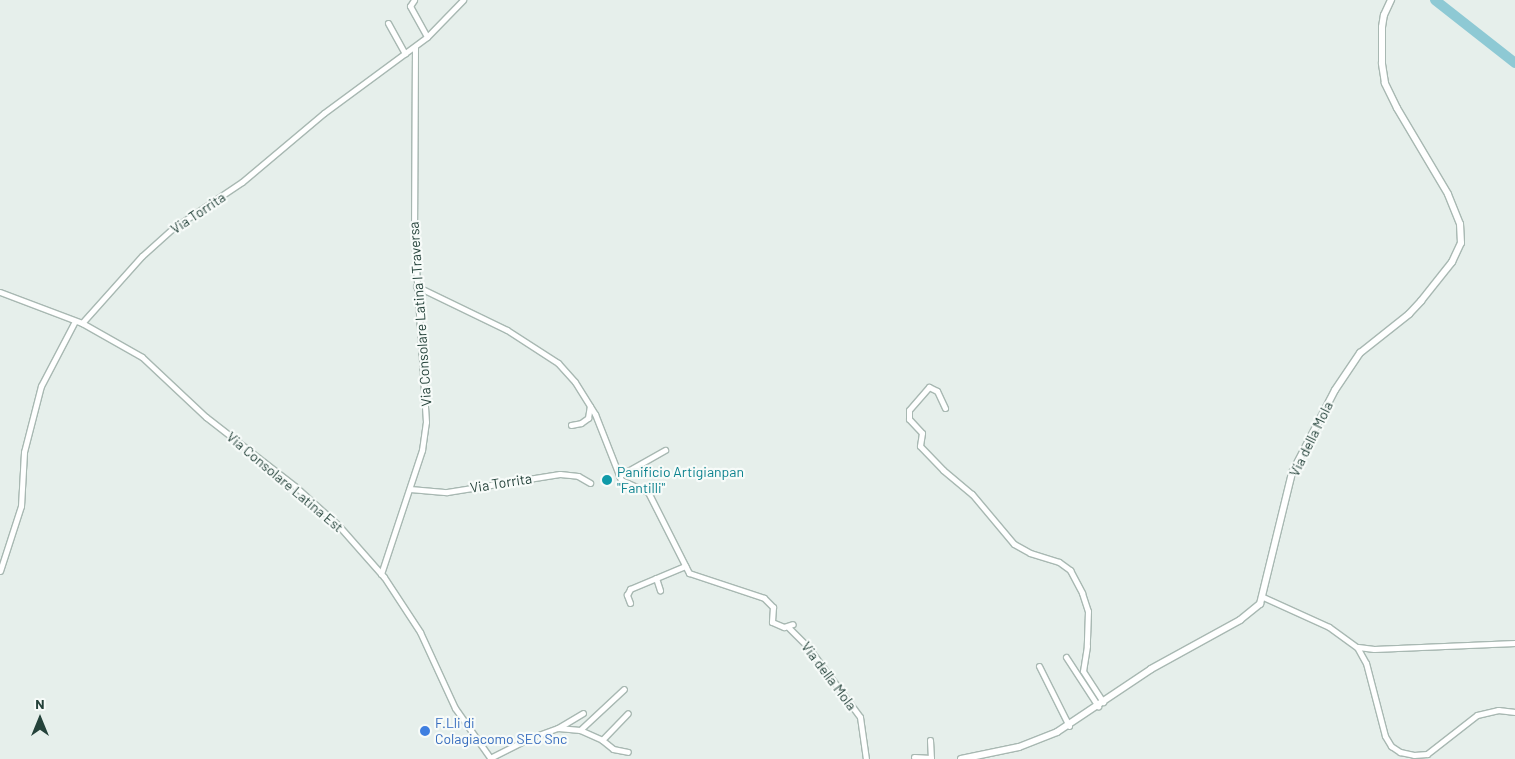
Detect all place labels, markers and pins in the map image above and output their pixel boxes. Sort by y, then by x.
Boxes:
place label: Panificio Artigianpan "Fantilli" [617,464,744,497]
marker: Panificio Artigianpan "Fantilli" [601,474,613,486]
place label: F.Lli di Colagiacomo SEC Snc [435,715,567,748]
marker: F.Lli di Colagiacomo SEC Snc [419,725,431,737]

